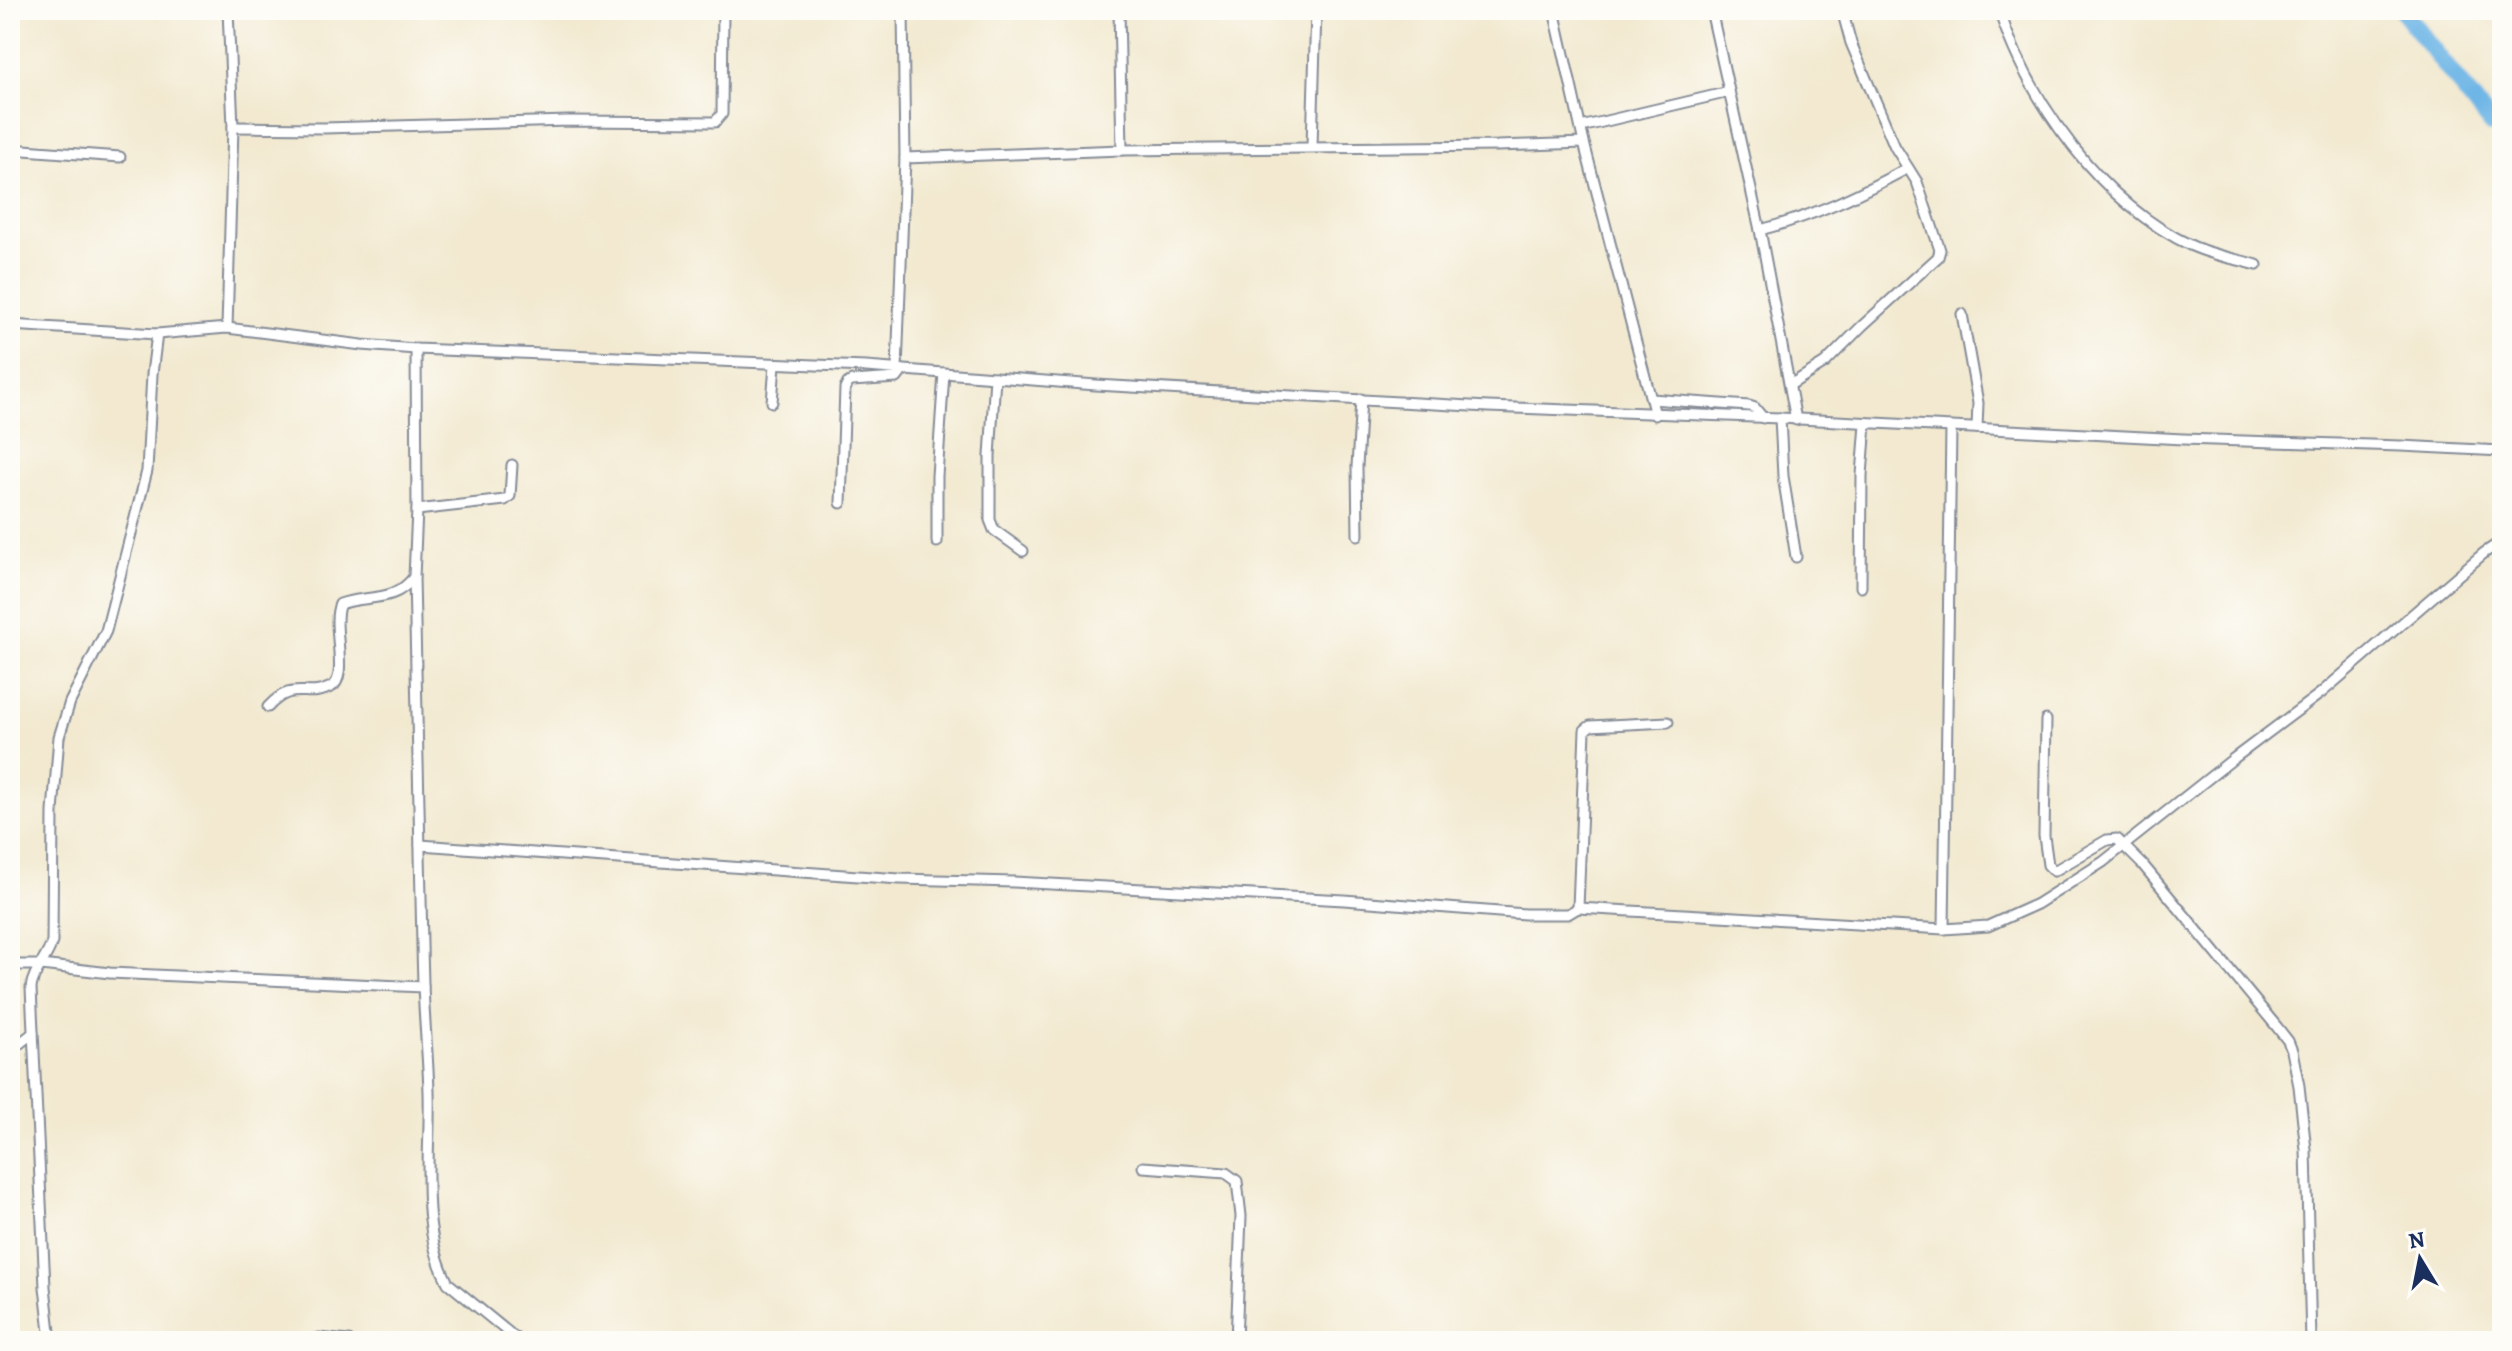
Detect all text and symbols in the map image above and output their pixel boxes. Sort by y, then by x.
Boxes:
north arrow [2380,1219,2460,1299]
text: N [2406,1224,2427,1256]

